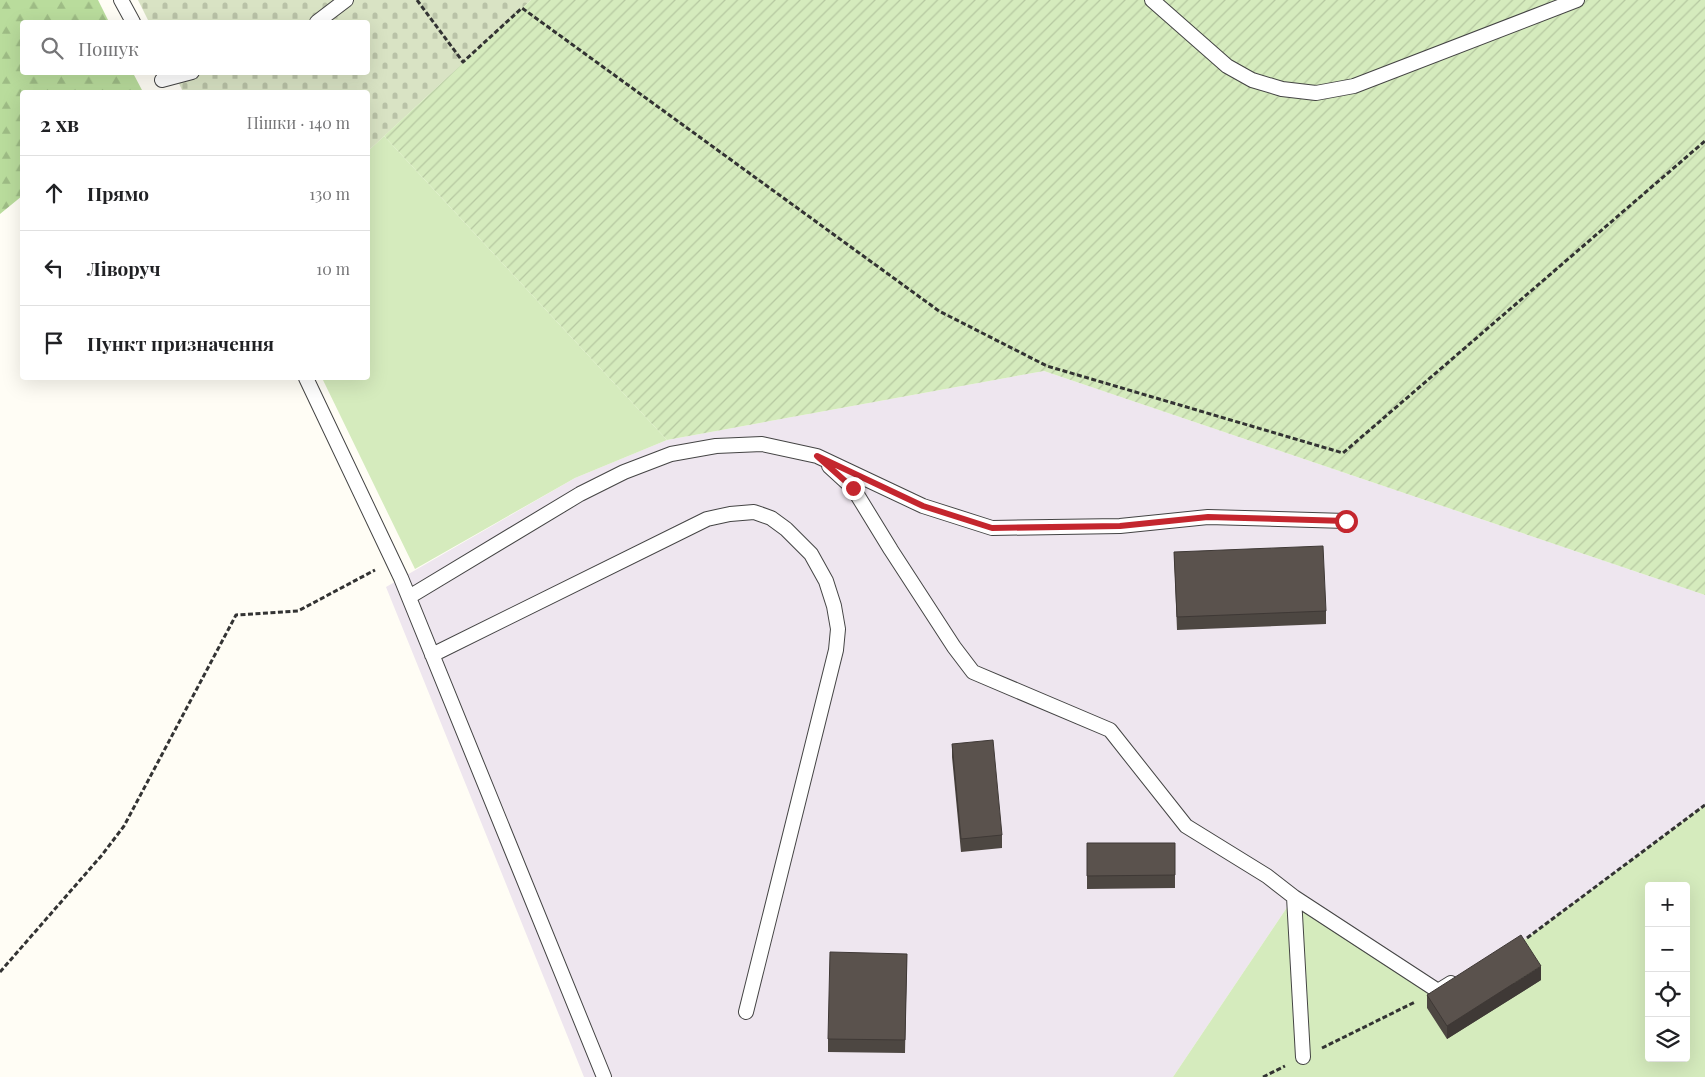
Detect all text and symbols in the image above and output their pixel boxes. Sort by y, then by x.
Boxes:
search box [20,20,370,75]
icon: search [38,34,66,62]
text: Пошук [78,35,139,61]
text: 2 хв [40,109,79,137]
text: Пішки · 140 m [247,112,350,133]
icon: ahead [40,179,68,207]
text: Прямо [87,180,149,206]
text: 130 m [309,183,350,204]
icon: left [40,254,68,282]
text: Ліворуч [87,255,161,281]
text: 10 m [316,258,350,279]
icon: arrive [40,329,68,357]
text: Пункт призначення [87,330,274,356]
route end [842,477,865,500]
route start [1335,510,1358,533]
map controls [1645,882,1690,1062]
button: + [1645,882,1690,927]
button: − [1645,927,1690,972]
button: locate [1645,972,1690,1017]
button: layers [1645,1017,1690,1062]

